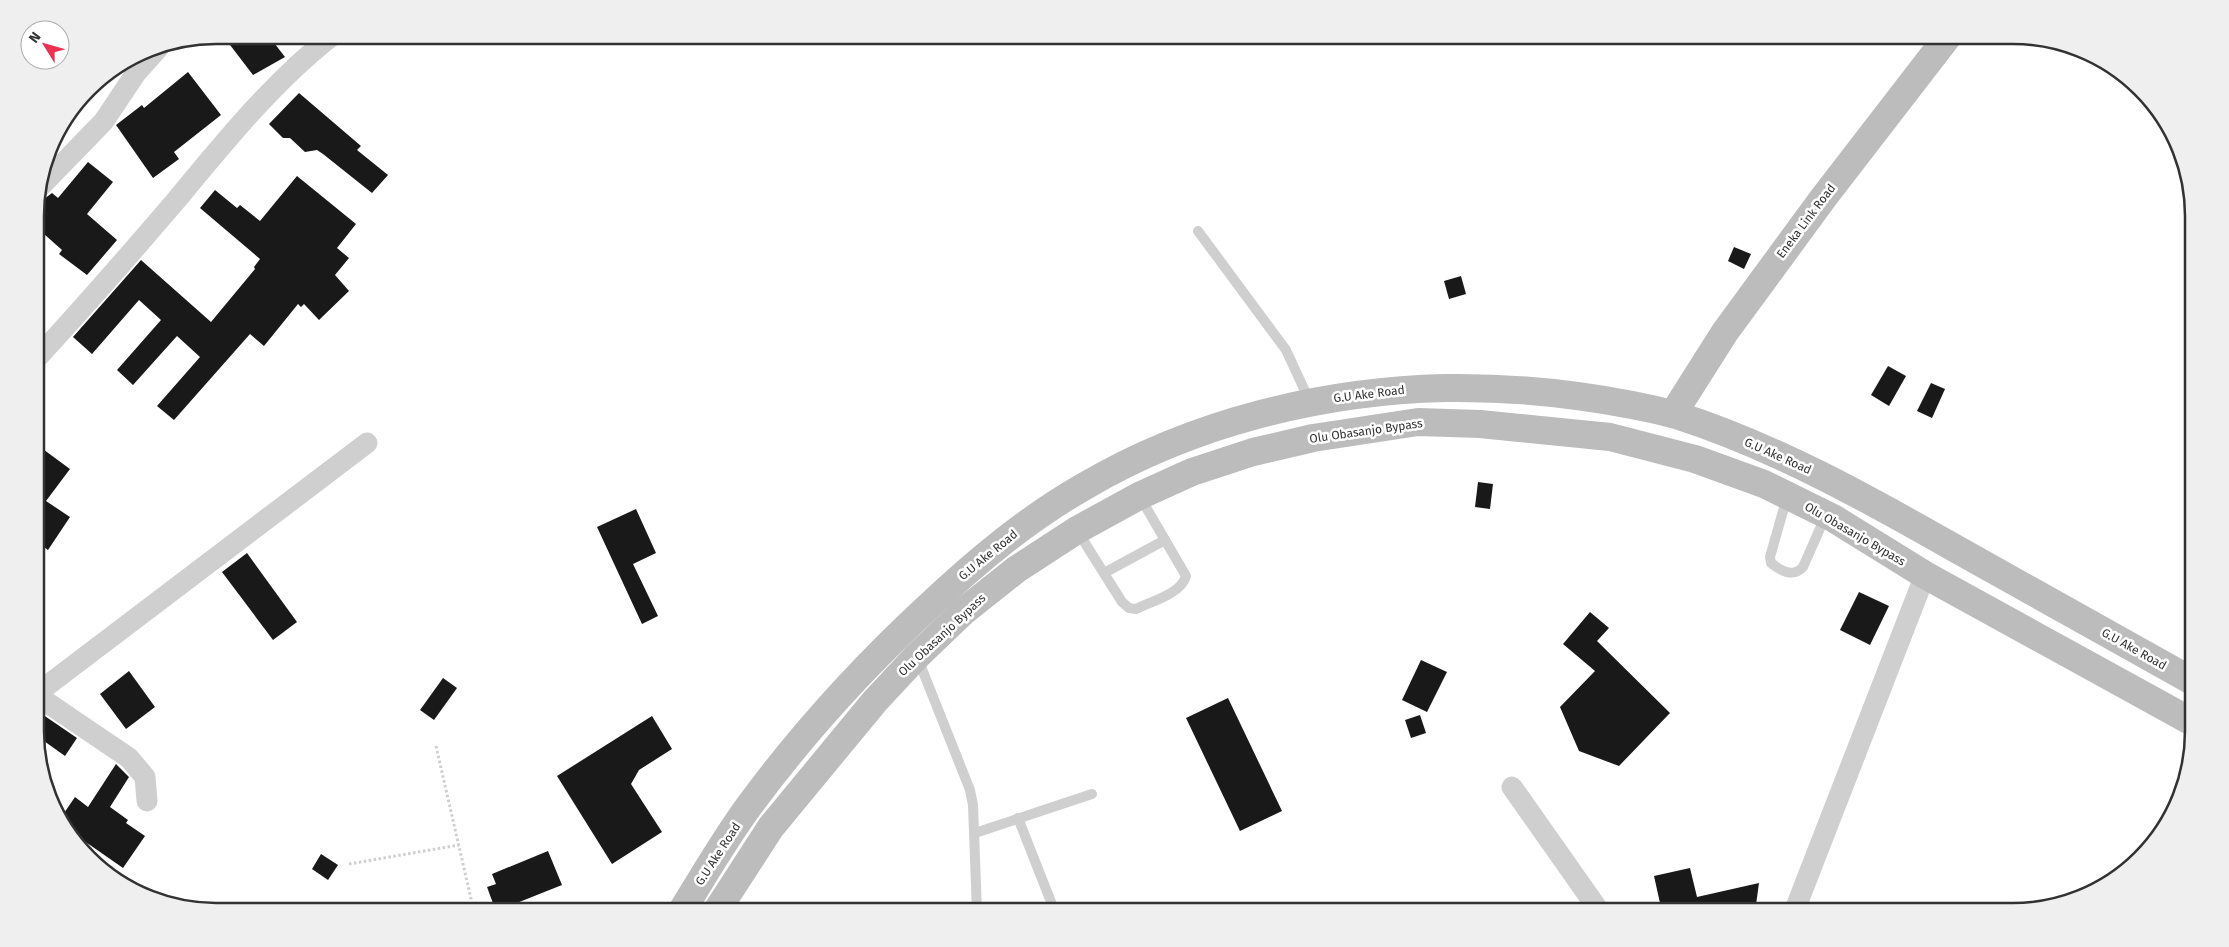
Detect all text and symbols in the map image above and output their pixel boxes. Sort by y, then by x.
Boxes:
north arrow [20,20,70,70]
text: N [25,29,45,46]
street label: Eneka Link Road [1774,181,1838,261]
street label: G.U Ake Road [1333,383,1405,405]
street label: Olu Obasanjo Bypass [1309,416,1424,446]
street label: G.U Ake Road [1742,435,1814,477]
street label: Olu Obasanjo Bypass [1802,499,1908,569]
street label: G.U Ake Road [956,527,1020,583]
street label: Olu Obasanjo Bypass [896,591,989,679]
street label: G.U Ake Road [2099,625,2169,673]
street label: G.U Ake Road [693,820,743,888]

